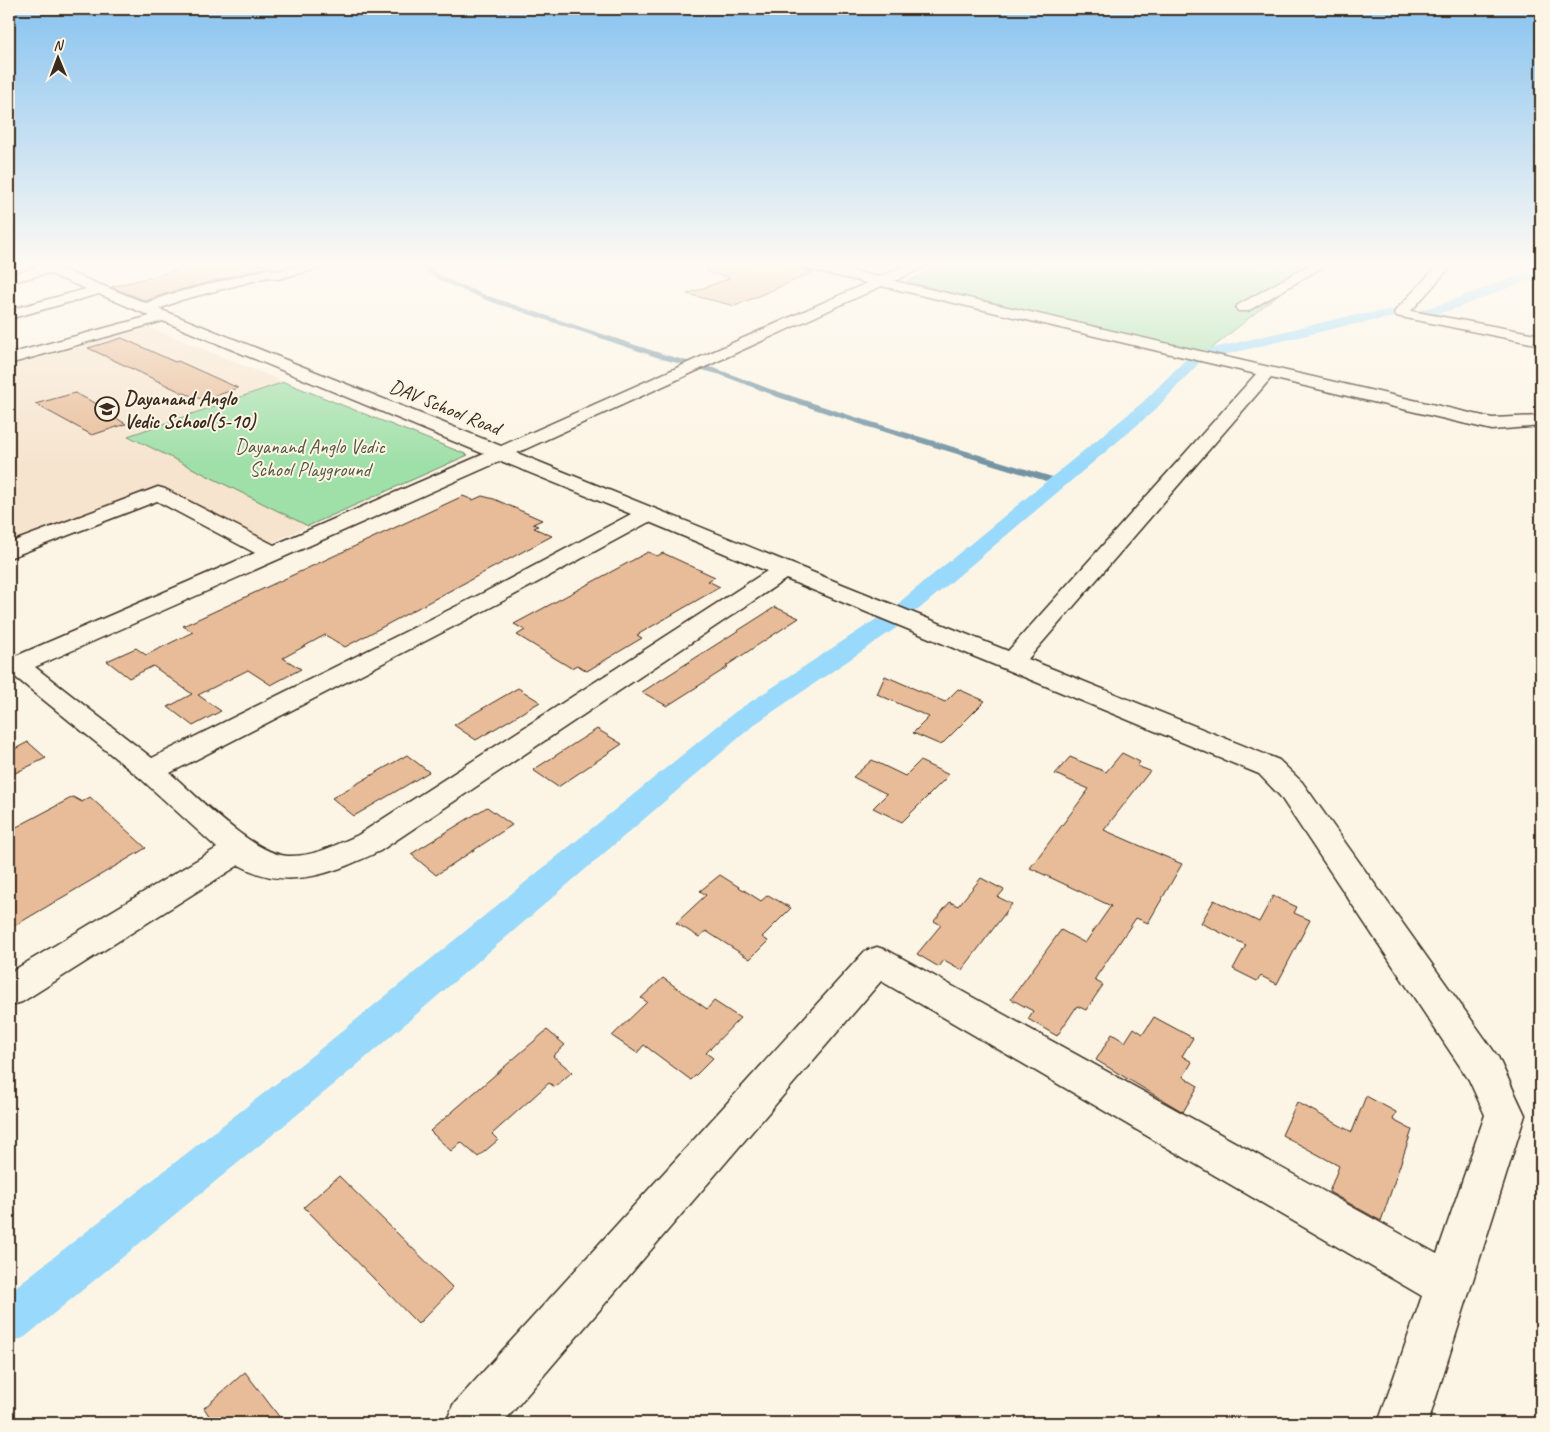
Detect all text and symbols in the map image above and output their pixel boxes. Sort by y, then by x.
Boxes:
north arrow [32,32,82,82]
text: N [53,37,65,54]
street label: DAV School Road [386,373,507,442]
place label: Dayanand Anglo Vedic School(5-10) [124,386,257,434]
school or university icon: Dayanand Anglo Vedic School(5-10) [94,396,120,422]
park label: Dayanand Anglo Vedic School Playground [235,434,385,482]

